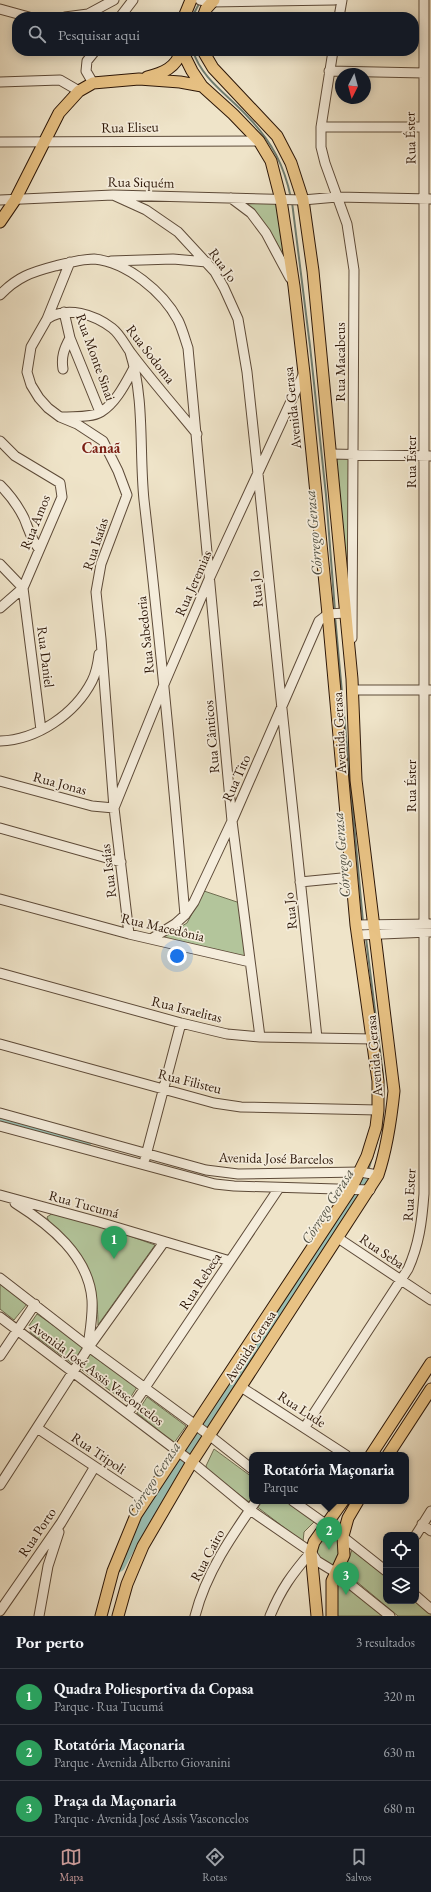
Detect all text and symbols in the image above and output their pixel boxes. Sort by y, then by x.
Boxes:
search box [12,12,419,56]
icon: search [26,23,48,45]
text: Pesquisar aqui [58,25,140,44]
north arrow [335,68,371,104]
street label: Rua Éster [401,111,419,165]
street label: Rua Eliseu [101,117,160,137]
street label: Rua Siquém [107,172,175,192]
street label: Rua Jo [205,245,241,285]
street label: Rua Monte Sinai [72,311,120,404]
street label: Rua Sodoma [122,321,180,387]
street label: Rua Macabeus [331,322,349,402]
street label: Avenida Gerasa [279,366,305,451]
street label: Rua Éster [402,435,420,488]
district label: Canaã [82,438,121,457]
water label: Córrego Gerasa [300,489,326,577]
street label: Rua Amos [16,491,54,552]
street label: Rua Isaías [78,515,112,573]
street label: Rua Jeremias [170,547,216,619]
street label: Rua Jo [245,569,267,609]
street label: Rua Sabedoria [132,595,158,675]
street label: Rua Daniel [33,625,59,689]
street label: Avenida Gerasa [328,691,350,776]
street label: Rua Cânticos [199,699,223,774]
street label: Rua Tito [218,751,254,804]
street label: Rua Éster [402,759,420,812]
street label: Rua Jonas [31,767,89,799]
water label: Córrego Gerasa [328,811,354,899]
street label: Rua Isaías [96,843,120,899]
street label: Rua Jo [279,891,301,931]
street label: Rua Macedônia [120,909,207,945]
your location [167,946,187,966]
street label: Rua Israelitas [150,992,225,1027]
street label: Avenida Gerasa [361,1014,387,1099]
street label: Rua Filisteu [156,1064,224,1098]
street label: Avenida José Barcelos [217,1148,334,1168]
water label: Córrego Gerasa [296,1165,358,1247]
street label: Rua Ester [399,1168,419,1222]
street label: Rua Tucumá [47,1186,122,1222]
pin: 1 [101,1226,127,1259]
street label: Rua Seba [356,1229,408,1273]
street label: Rua Rebeca [175,1249,225,1313]
street label: Avenida Gerasa [220,1306,280,1386]
street label: Avenida José Assis Vasconcelos [25,1316,168,1430]
street label: Rua Lude [275,1387,330,1432]
street label: Rua Tripoli [68,1428,130,1478]
water label: Córrego Gerasa [122,1438,184,1520]
popup [249,1452,409,1504]
text: Rotatória Maçonaria [264,1460,394,1479]
text: Parque [264,1479,298,1496]
street label: Rua Porto [14,1504,60,1560]
pin: 2 [316,1517,342,1550]
street label: Rua Cairo [186,1526,228,1584]
map controls [383,1532,419,1604]
button: locate [383,1532,419,1568]
pin: 3 [333,1562,359,1595]
button: layers [383,1568,419,1604]
text: Por perto [16,1631,84,1653]
text: 3 resultados [356,1634,415,1651]
text: Quadra Poliesportiva da Copasa [54,1679,254,1698]
text: 1 [26,1688,32,1705]
text: 320 m [384,1688,415,1705]
text: Parque · Rua Tucumá [54,1698,163,1715]
text: Rotatória Maçonaria [54,1735,185,1754]
text: 2 [26,1744,32,1761]
text: 630 m [384,1744,415,1761]
text: Parque · Avenida Alberto Giovanini [54,1754,231,1771]
text: Praça da Maçonaria [54,1791,176,1810]
text: 3 [26,1800,32,1817]
text: 680 m [384,1800,415,1817]
text: Parque · Avenida José Assis Vasconcelos [54,1810,249,1827]
tab: Mapa [59,1846,83,1884]
tab: Rotas [202,1846,227,1884]
tab: Salvos [346,1846,372,1884]

